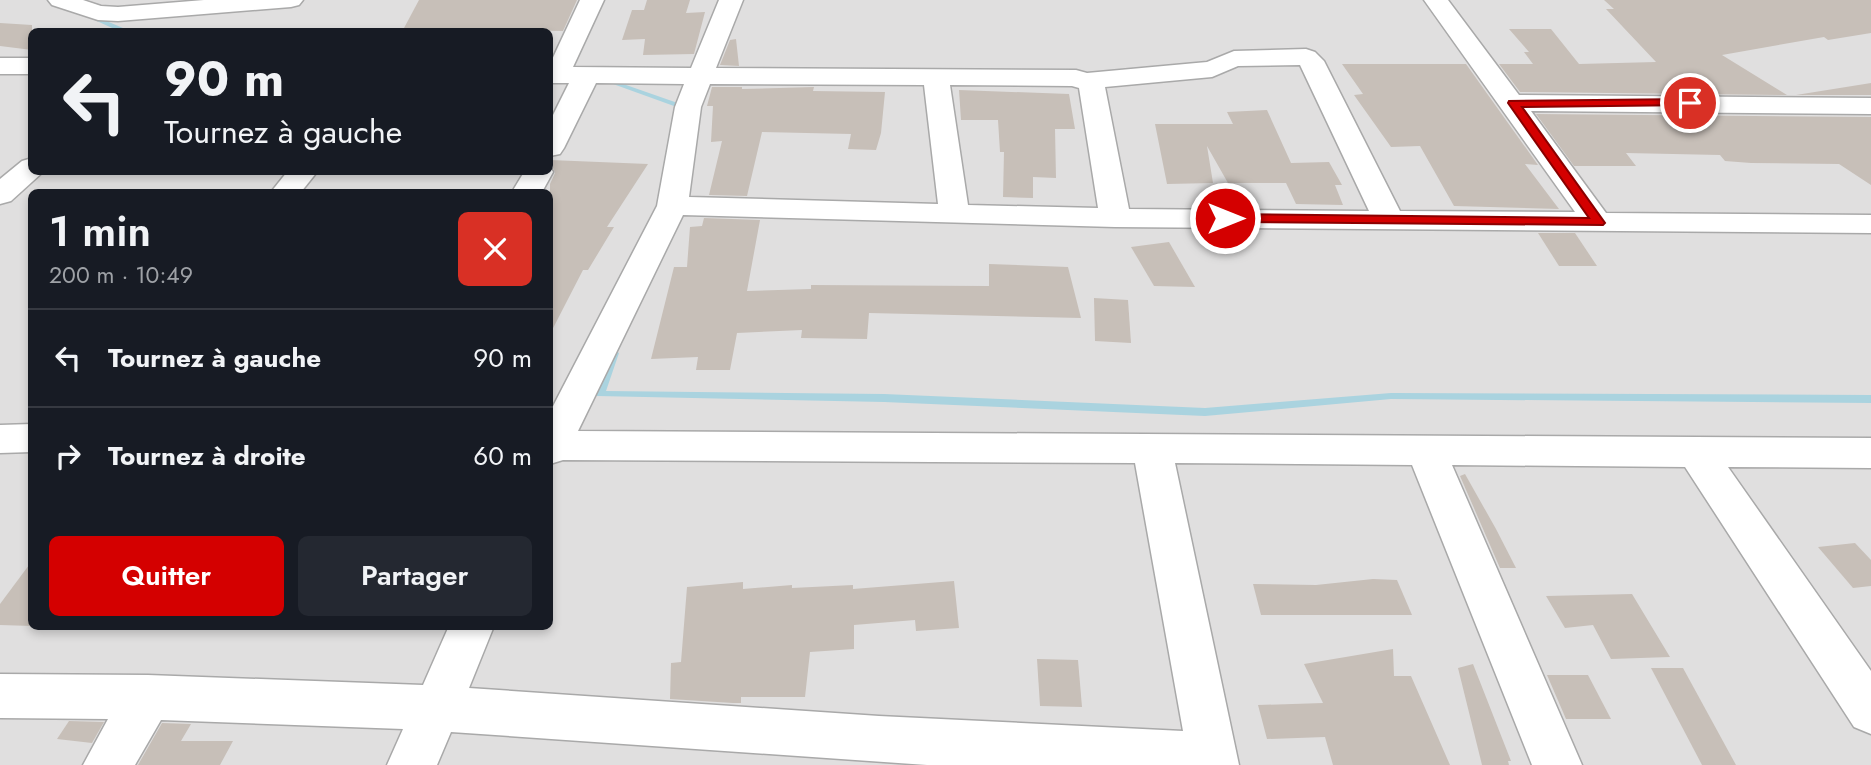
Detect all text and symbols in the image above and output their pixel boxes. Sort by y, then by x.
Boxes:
text: 90 m [164,44,284,114]
icon: left [49,56,140,147]
pin [1660,73,1720,133]
icon: arrive [1671,84,1709,122]
text: Tournez à gauche [164,109,402,155]
position arrow [1188,181,1262,255]
text: 1 min [49,201,151,262]
button: close [458,212,532,286]
text: 200 m · 10:49 [49,258,193,292]
icon: left [49,339,87,377]
text: Tournez à gauche [108,339,321,377]
text: 90 m [473,339,532,377]
icon: right [49,437,87,475]
text: Tournez à droite [108,437,306,475]
text: 60 m [473,437,532,475]
button: Quitter [49,536,284,616]
button: Partager [298,536,532,616]

